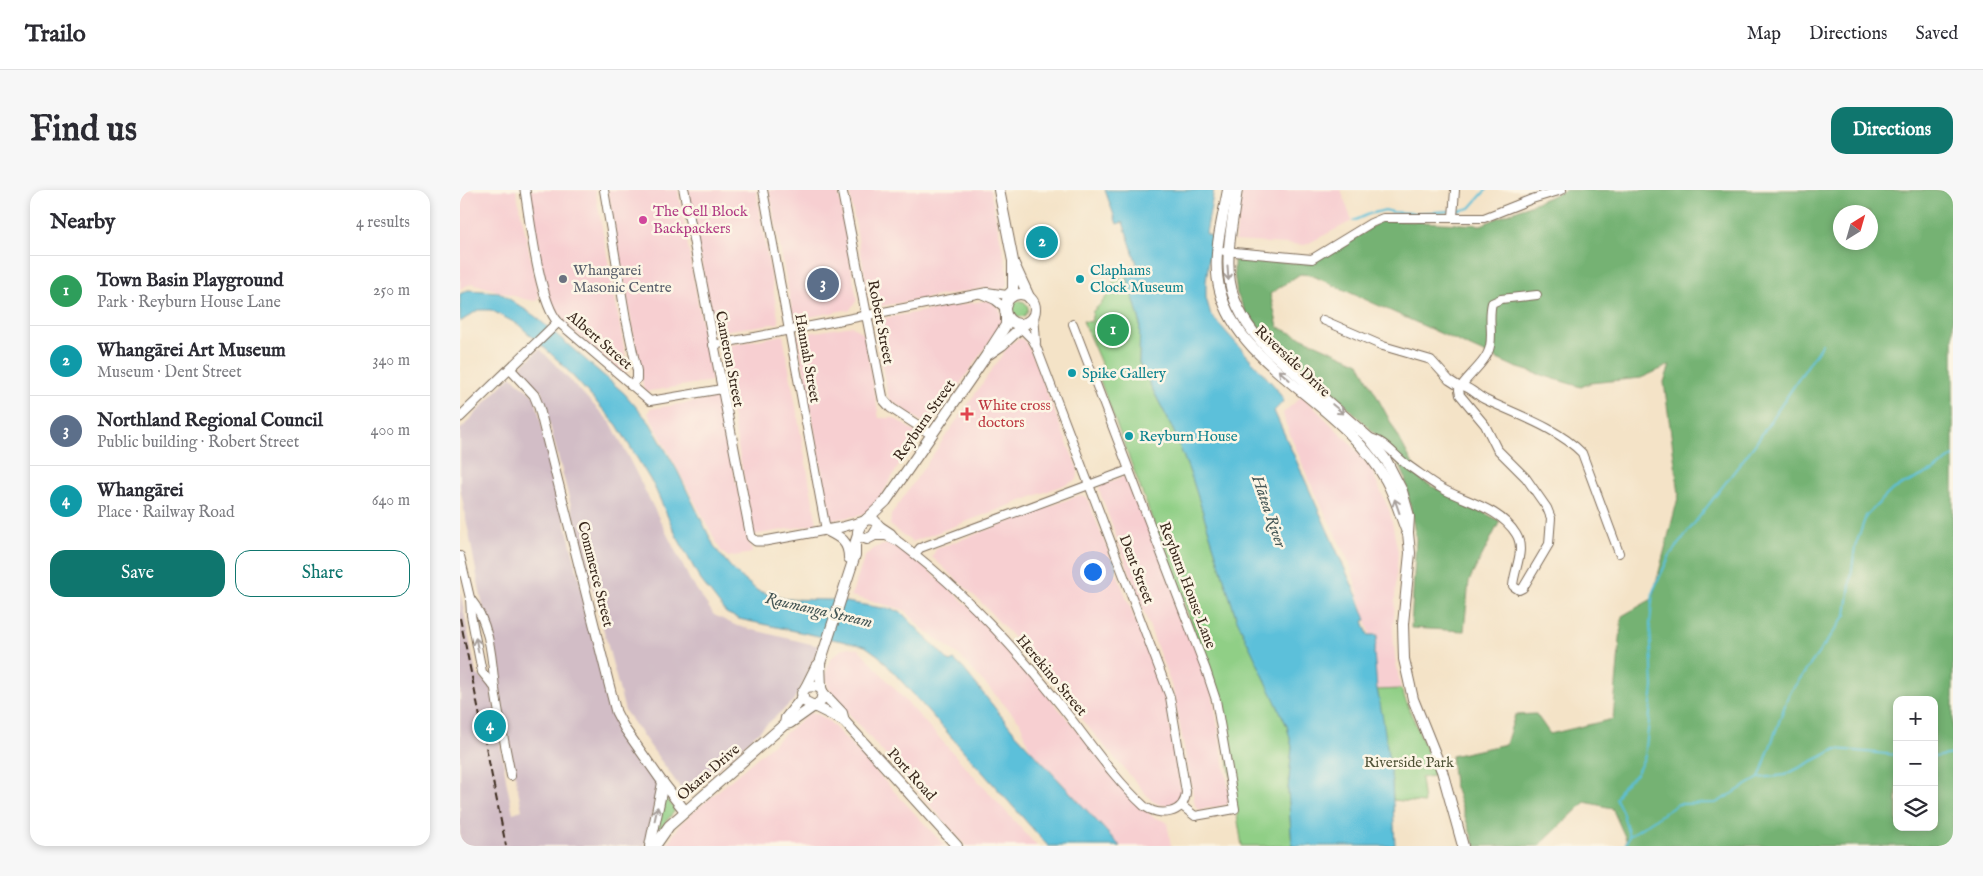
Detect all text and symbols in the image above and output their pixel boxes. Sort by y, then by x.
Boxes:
text: Trailo [25,19,86,50]
text: Map [1747,23,1781,46]
text: Directions [1809,23,1887,46]
text: Saved [1915,23,1958,46]
button: Directions [1831,107,1953,154]
text: Find us [30,108,137,153]
place label: The Cell Block Backpackers [653,202,749,238]
north arrow [1833,205,1878,250]
text: Nearby [50,209,115,236]
text: 4 results [356,213,410,233]
marker: The Cell Block Backpackers [637,214,649,226]
pin: 2 [1026,223,1058,261]
place label: Whangarei Masonic Centre [573,261,672,297]
place label: Claphams Clock Museum [1090,261,1184,297]
pin: 3 [807,265,839,303]
one-way arrow [1224,265,1233,281]
text: Town Basin Playground [97,269,283,293]
marker: Whangarei Masonic Centre [557,273,569,285]
marker: Claphams Clock Museum [1074,273,1086,285]
street label: Robert Street [863,278,898,366]
text: 1 [63,281,69,301]
text: 250 m [373,281,410,301]
text: Park · Reyburn House Lane [97,293,281,313]
street label: Albert Street [562,306,636,374]
street label: Cameron Street [711,309,748,409]
pin: 1 [1097,311,1129,349]
street label: Hannah Street [790,312,825,404]
street label: Riverside Drive [1251,321,1335,401]
text: Whangārei Art Museum [97,339,286,363]
text: 2 [62,351,70,371]
text: 340 m [372,351,410,371]
text: Museum · Dent Street [97,363,242,383]
place label: Spike Gallery [1082,364,1167,383]
marker: Spike Gallery [1066,367,1078,379]
one-way arrow [1278,370,1291,381]
street label: Reyburn Street [889,376,960,465]
place label: White cross doctors [978,396,1051,432]
one-way arrow [1331,404,1344,415]
marker: White cross doctors [960,407,974,421]
text: Northland Regional Council [97,409,323,433]
text: 3 [63,421,69,441]
text: 400 m [371,421,410,441]
place label: Reyburn House [1139,427,1238,446]
marker: Reyburn House [1123,430,1135,442]
text: Public building · Robert Street [97,433,299,453]
water label: Hātea River [1246,472,1290,552]
text: Whangārei [97,479,184,503]
text: 4 [62,491,70,511]
text: 640 m [372,491,410,511]
one-way arrow [1392,499,1401,515]
text: Place · Railway Road [97,503,234,523]
street label: Commerce Street [573,519,618,629]
street label: Reyburn House Lane [1155,519,1220,651]
street label: Dent Street [1115,532,1158,606]
button: Save [50,550,225,597]
button: Share [235,550,410,597]
your location [1080,559,1106,585]
water label: Raumanga Stream [763,589,874,633]
street label: Herekino Street [1012,631,1091,720]
one-way arrow [471,638,481,654]
map controls [1893,696,1938,831]
button: + [1893,696,1938,741]
pin: 4 [474,707,506,745]
street label: Okara Drive [673,740,744,805]
button: − [1893,741,1938,786]
street label: Port Road [883,744,941,805]
park label: Riverside Park [1364,753,1455,772]
button: layers [1893,786,1938,831]
one-way arrow [652,807,662,823]

